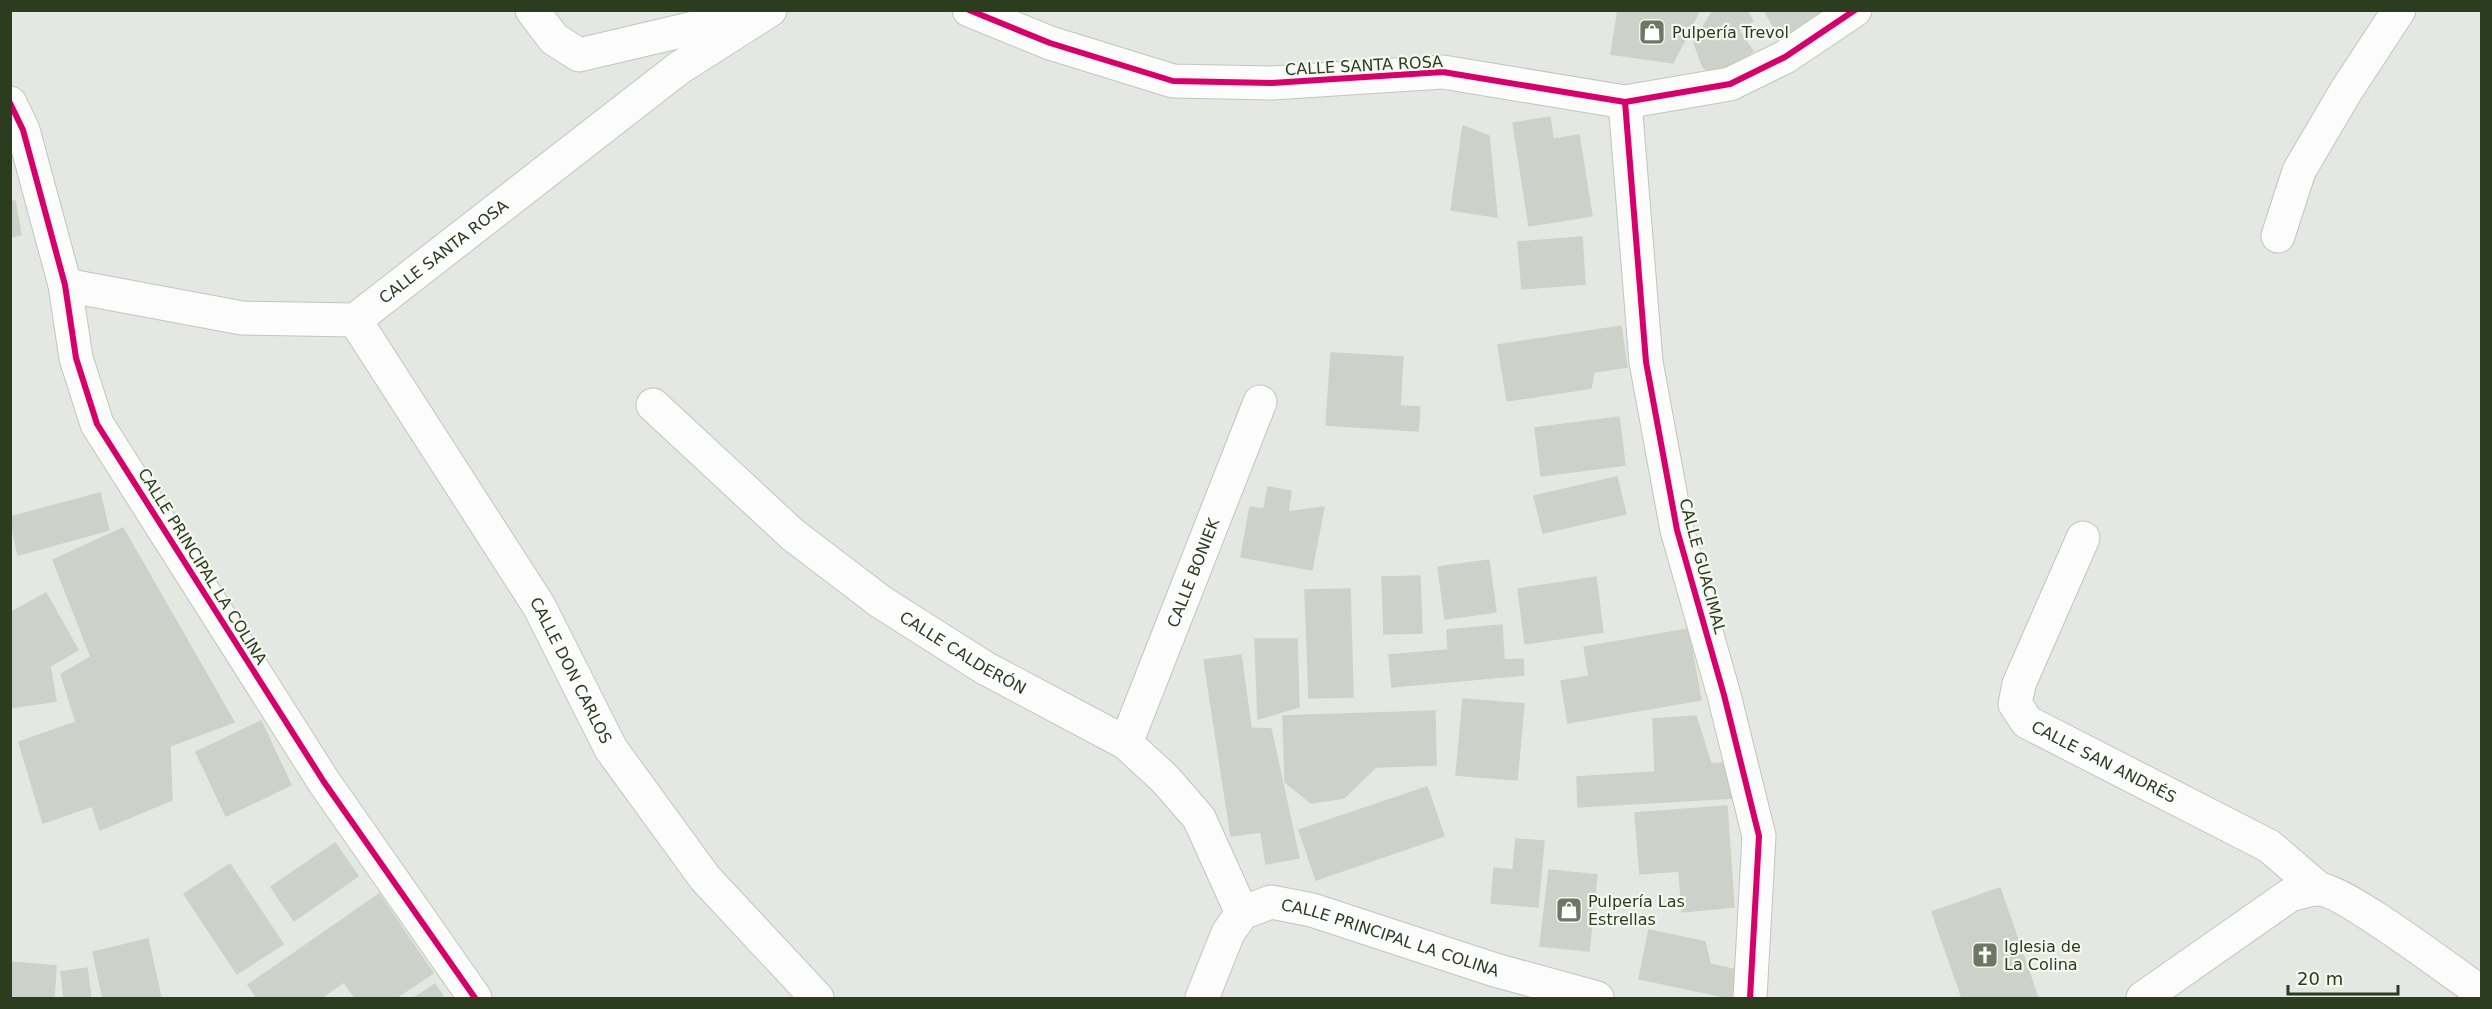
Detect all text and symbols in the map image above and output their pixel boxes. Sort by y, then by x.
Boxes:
shop icon: Pulpería Trevol [1637,17,1667,47]
place label: Pulpería Trevol [1672,23,1789,42]
street label: CALLE SANTA ROSA [1285,52,1444,79]
street label: CALLE SANTA ROSA [375,196,512,308]
street label: CALLE PRINCIPAL LA COLINA [134,465,271,668]
street label: CALLE GUACIMAL [1675,496,1730,636]
street label: CALLE BONIEK [1163,515,1224,630]
street label: CALLE DON CARLOS [526,594,616,747]
street label: CALLE CALDERÓN [896,607,1029,698]
street label: CALLE SAN ANDRÉS [2028,717,2179,807]
place label: Pulpería Las Estrellas [1588,892,1685,929]
street label: CALLE PRINCIPAL LA COLINA [1280,895,1502,981]
shop icon: Pulpería Las Estrellas [1554,895,1584,925]
place label: Iglesia de La Colina [2004,937,2081,974]
church icon: Iglesia de La Colina [1970,940,2000,970]
scale bar [2288,958,2398,996]
text: 20 m [2297,968,2343,989]

